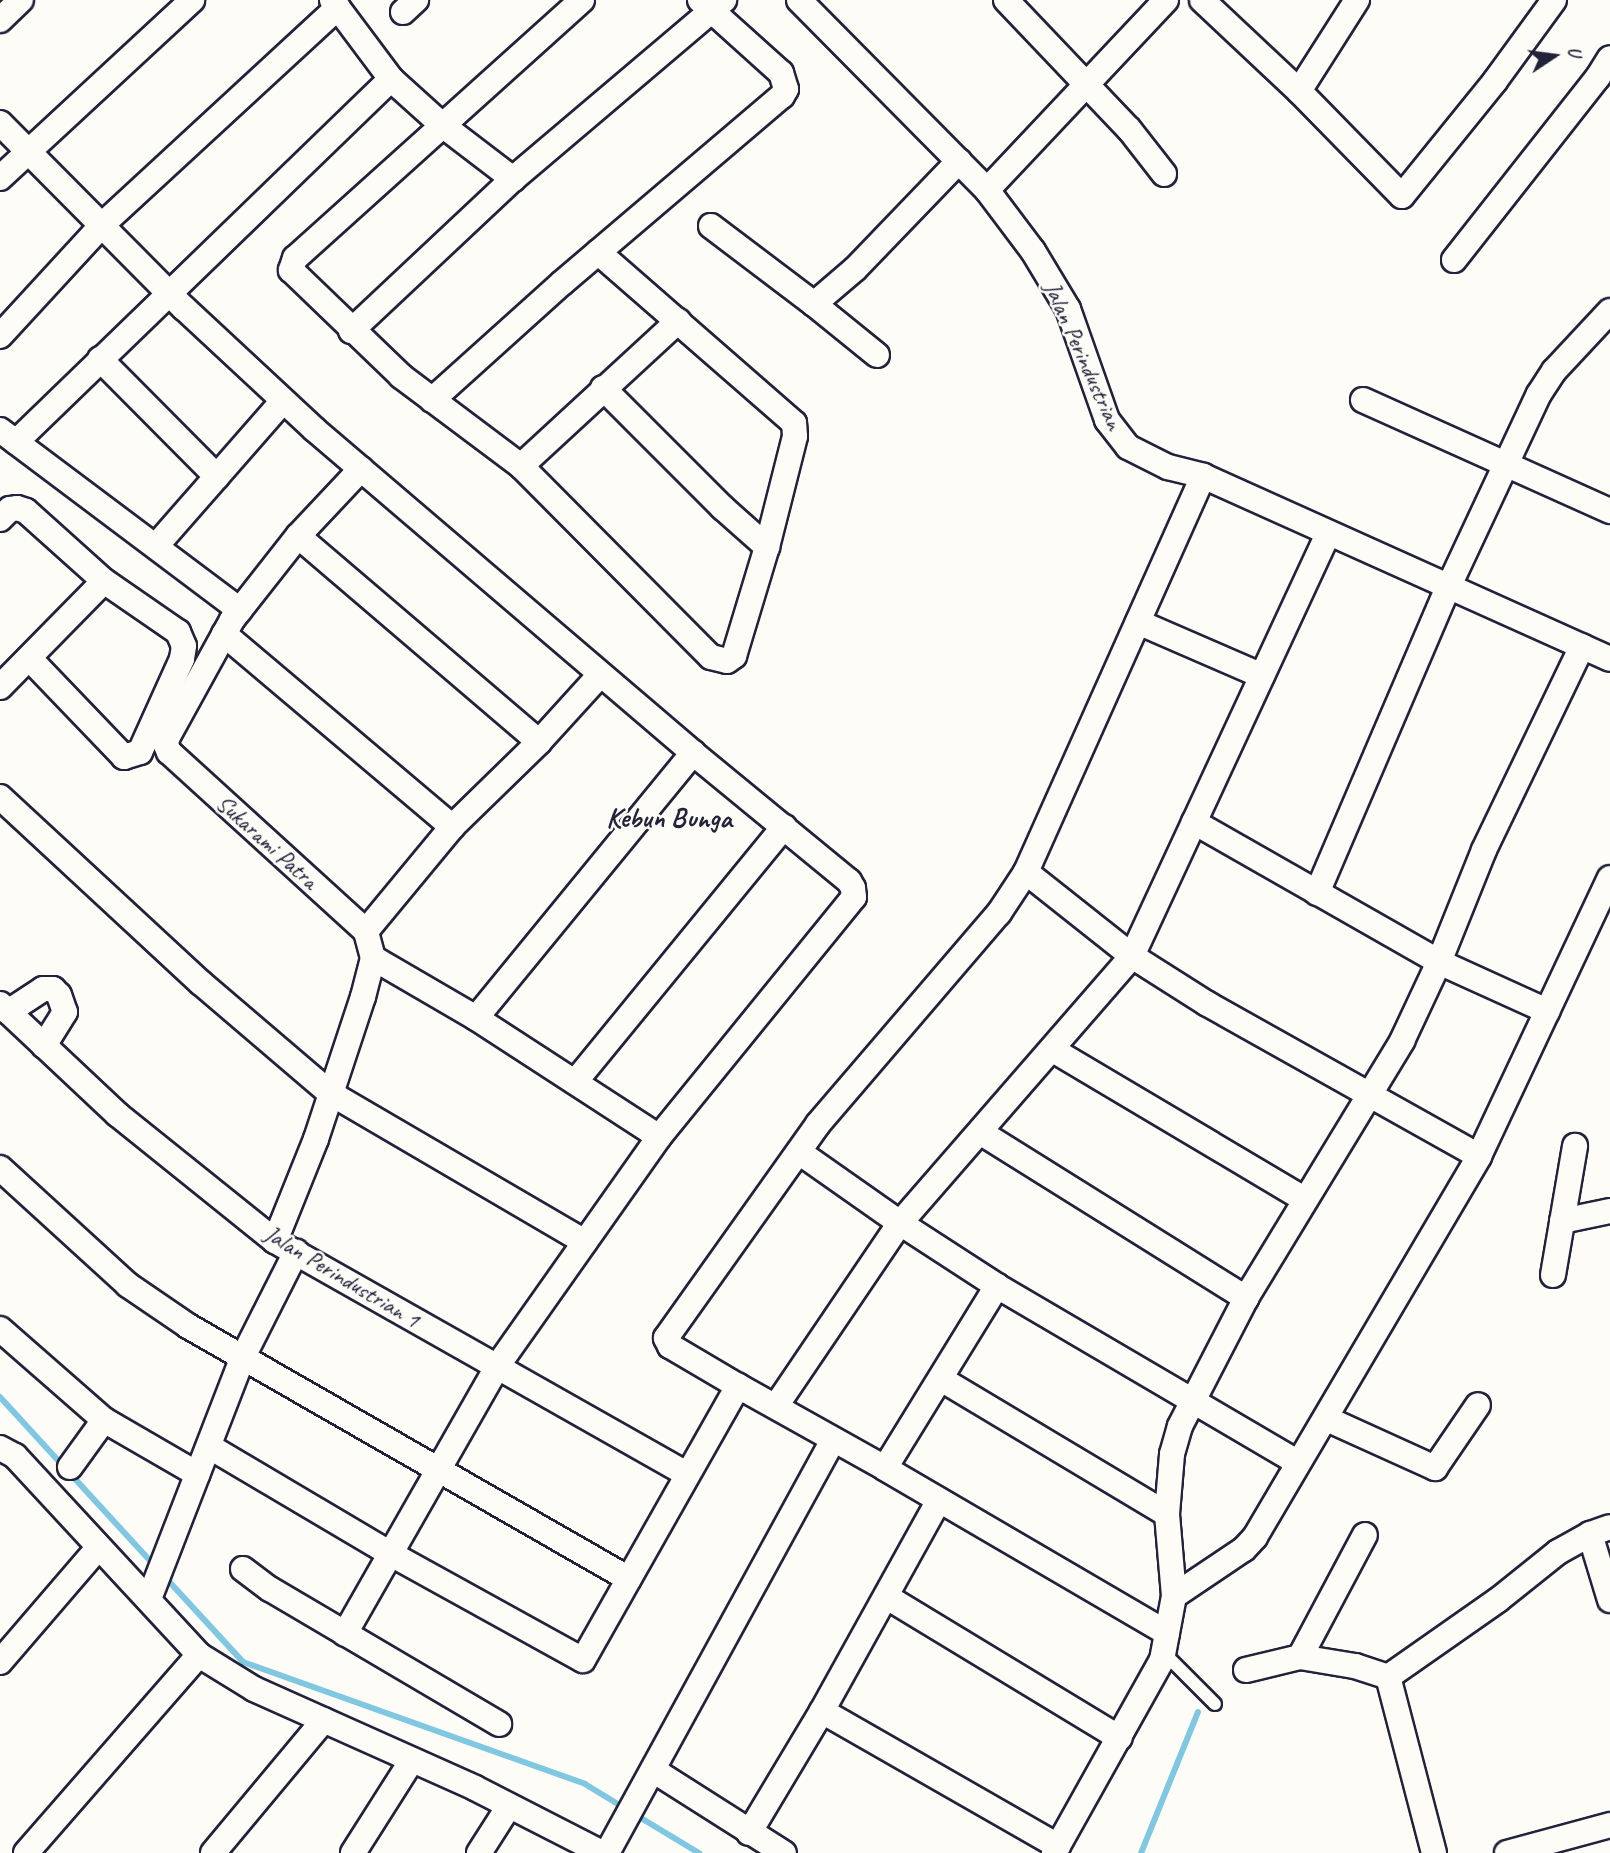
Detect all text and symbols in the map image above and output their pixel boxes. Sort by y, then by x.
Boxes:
north arrow [1519,21,1589,91]
text: U [1562,44,1587,58]
street label: Jalan Perindustrian [1038,278,1128,434]
street label: Sukarami Patra [210,789,324,895]
district label: Kebun Bunga [607,801,731,835]
street label: Jalan Perindustrian 1 [260,1220,424,1334]

